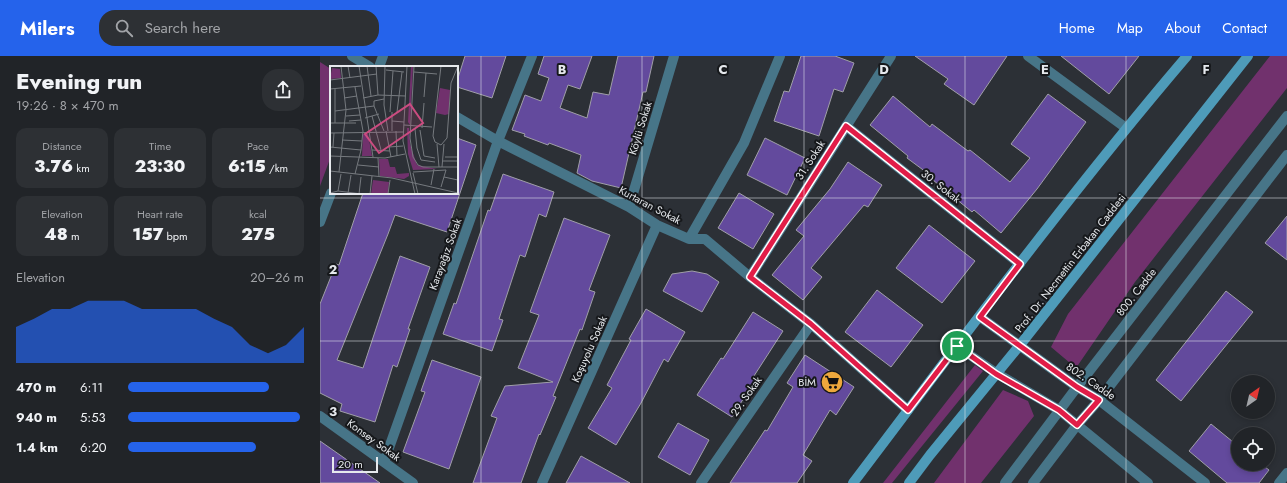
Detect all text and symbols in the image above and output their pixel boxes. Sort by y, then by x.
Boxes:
search box [99,10,379,46]
text: Milers [20,15,75,42]
icon: search [113,17,135,39]
text: Search here [145,17,221,39]
text: Home [1059,18,1095,38]
text: Map [1117,18,1143,38]
text: About [1165,18,1200,38]
text: Contact [1222,18,1267,38]
text: B [558,60,567,79]
text: C [718,60,728,79]
text: D [879,60,889,79]
text: E [1041,60,1049,79]
text: F [1202,60,1210,79]
text: Evening run [16,65,142,97]
inset map [330,66,458,194]
button: share [262,69,304,111]
text: 19:26 · 8 × 470 m [16,96,119,115]
street label: Köylü Sokak [624,99,656,157]
street label: 31. Sokak [791,137,829,183]
text: Distance [42,138,82,154]
text: Time [149,138,171,154]
text: Pace [247,138,269,154]
text: 3.76 [34,154,73,178]
text: 23:30 [135,154,185,178]
text: 6:15 [228,154,266,178]
text: km [73,160,90,176]
text: /km [266,160,288,176]
street label: 30. Sokak [918,165,964,207]
street label: Kurtaran Sokak [616,182,684,228]
street label: Prof. Dr. Necmettin Erbakan Caddesi [1011,190,1129,336]
text: Elevation [41,206,83,222]
text: Heart rate [137,206,183,222]
text: kcal [249,206,267,222]
street label: Karayağız Sokak [425,216,465,292]
text: 48 [44,222,68,246]
text: 157 [132,222,163,246]
text: 275 [241,222,275,246]
text: m [68,228,80,244]
text: bpm [163,228,188,244]
text: 2 [329,260,337,279]
street label: 800. Cadde [1112,264,1160,319]
text: Elevation [16,268,65,287]
text: 20–26 m [250,268,304,287]
street label: Koşuyolu Sokak [567,313,611,385]
pin [940,329,974,363]
icon: arrive [946,335,968,357]
street label: 802. Cadde [1063,359,1119,404]
supermarket icon: BİM [819,369,845,395]
street label: 29. Sokak [726,373,766,419]
place label: BİM [798,374,816,390]
north arrow [1231,375,1275,419]
map controls [1231,375,1275,471]
text: 470 m [16,378,56,397]
text: 6:11 [80,378,103,397]
text: 3 [329,402,337,421]
text: 940 m [16,408,57,427]
text: 5:53 [80,408,106,427]
street label: Konsey Sokak [344,415,404,465]
button: locate [1231,427,1275,471]
text: 1.4 km [16,438,58,457]
text: 6:20 [80,438,107,457]
scale bar [332,455,378,474]
text: 20 m [338,456,363,472]

